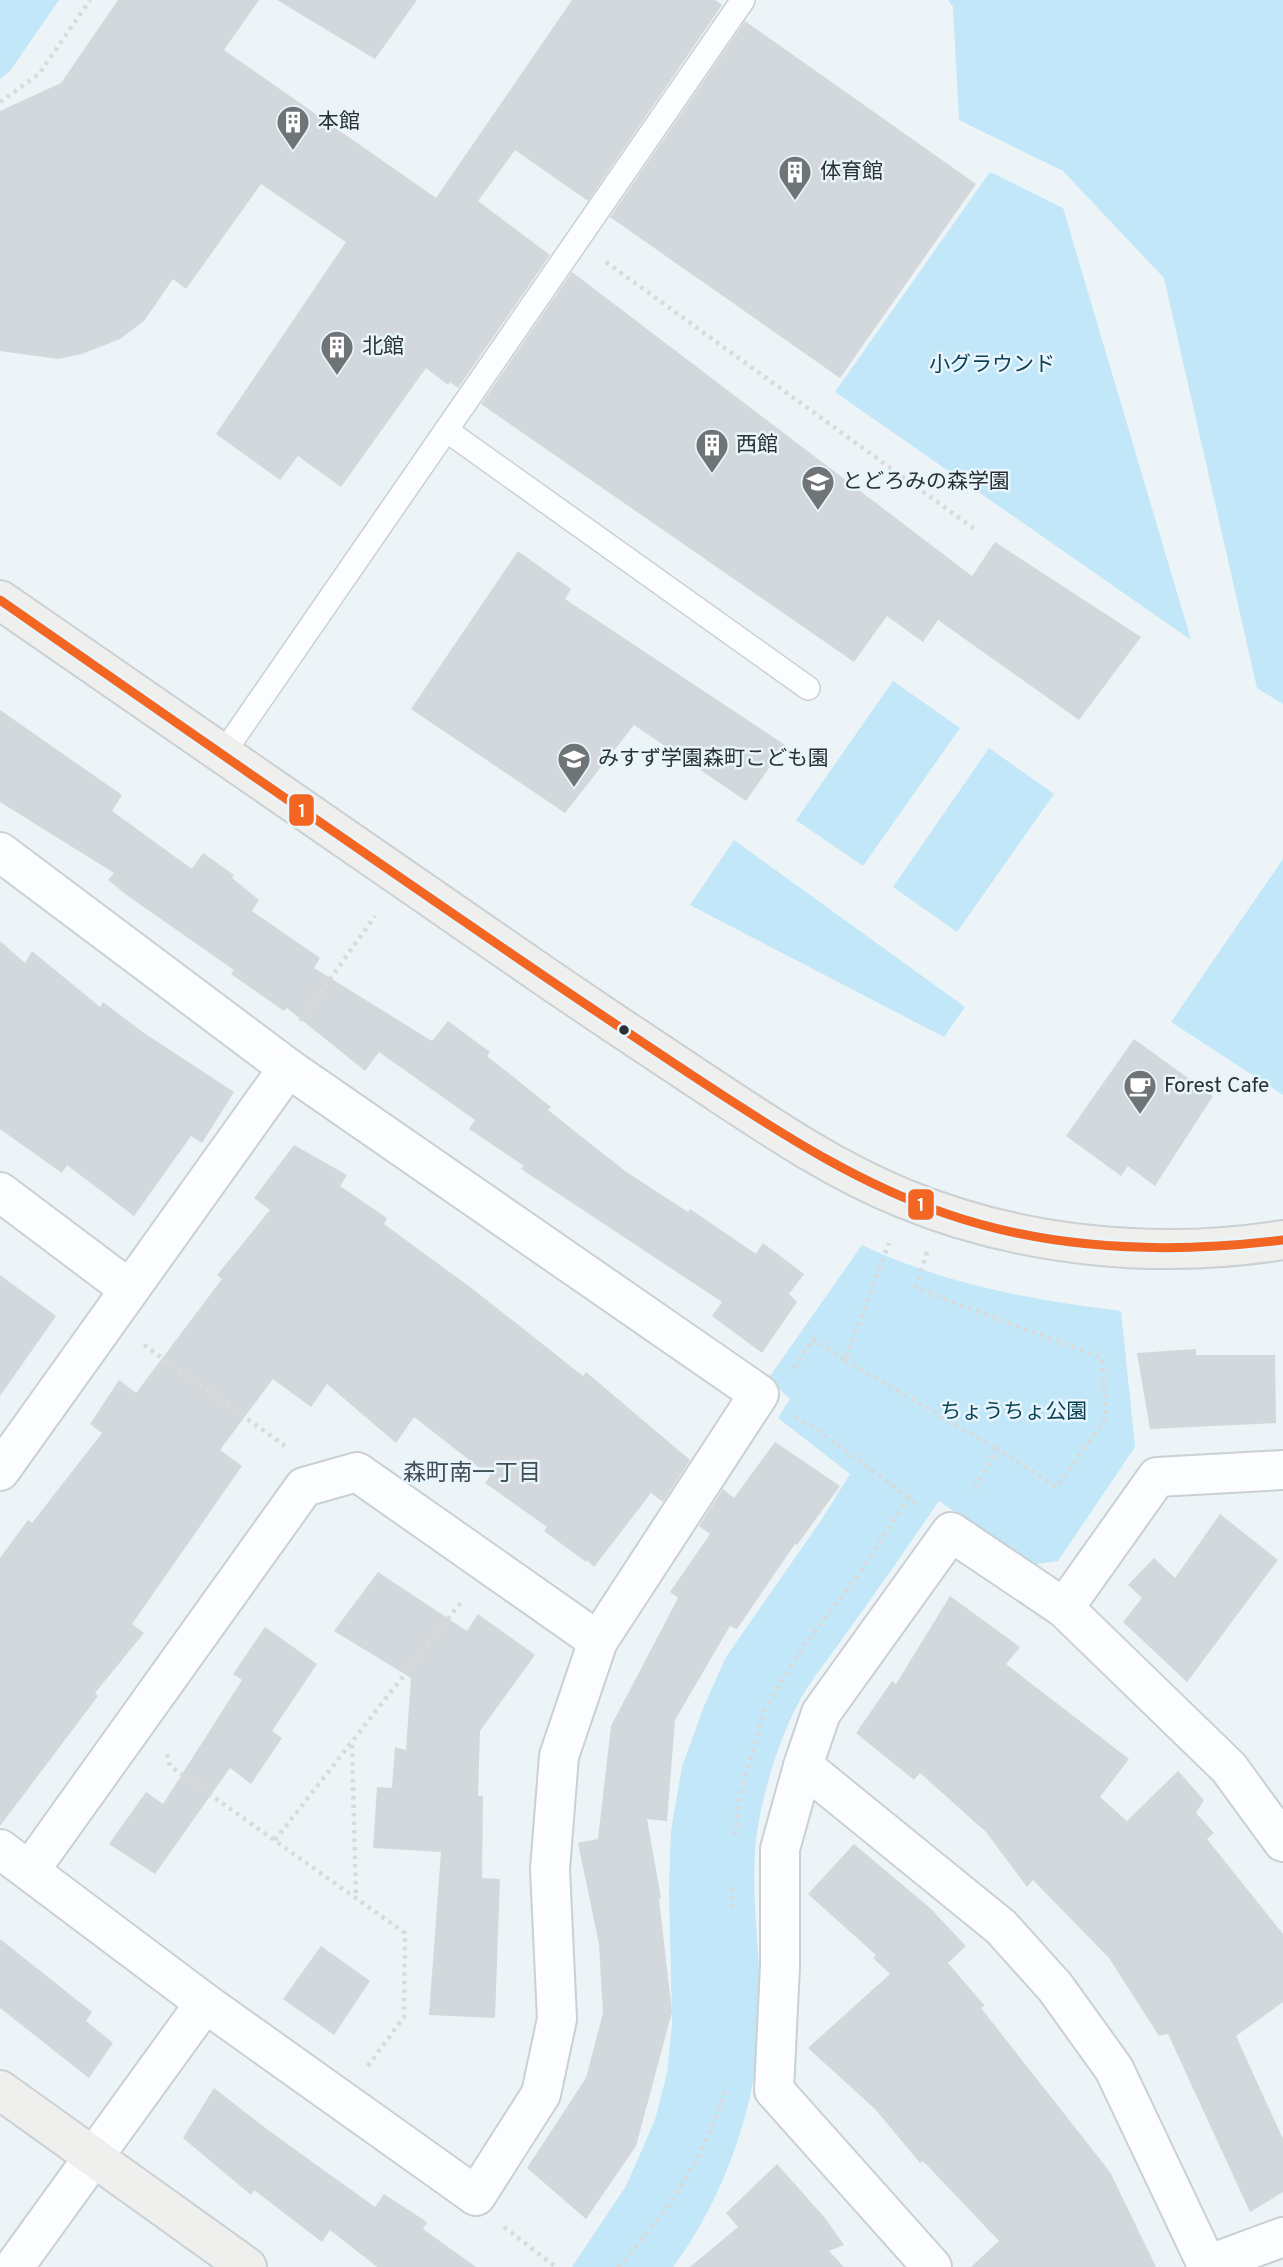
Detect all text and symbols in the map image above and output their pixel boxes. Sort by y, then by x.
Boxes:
building icon: 本館 [274,103,312,152]
place label: 本館 [318,109,360,136]
building icon: 体育館 [776,153,814,202]
place label: 体育館 [820,159,883,186]
building icon: 北館 [318,328,356,377]
place label: 北館 [362,334,404,361]
park label: 小グラウンド [929,352,1055,379]
building icon: 西館 [693,426,731,475]
place label: 西館 [736,432,778,459]
school or university icon: とどろみの森学園 [799,463,837,512]
place label: とどろみの森学園 [842,469,1010,496]
school or university icon: みすず学園森町こども園 [555,740,593,789]
place label: みすず学園森町こども園 [598,746,829,773]
line badge: 1 [288,793,315,827]
text: 1 [298,800,306,824]
unlabelled marker [617,1023,631,1037]
cafe icon: Forest Cafe [1121,1067,1159,1116]
place label: Forest Cafe [1164,1073,1269,1100]
line badge: 1 [907,1188,935,1221]
text: 1 [917,1194,925,1218]
park label: ちょうちょ公園 [941,1399,1088,1426]
district label: 森町南一丁目 [403,1460,541,1489]

